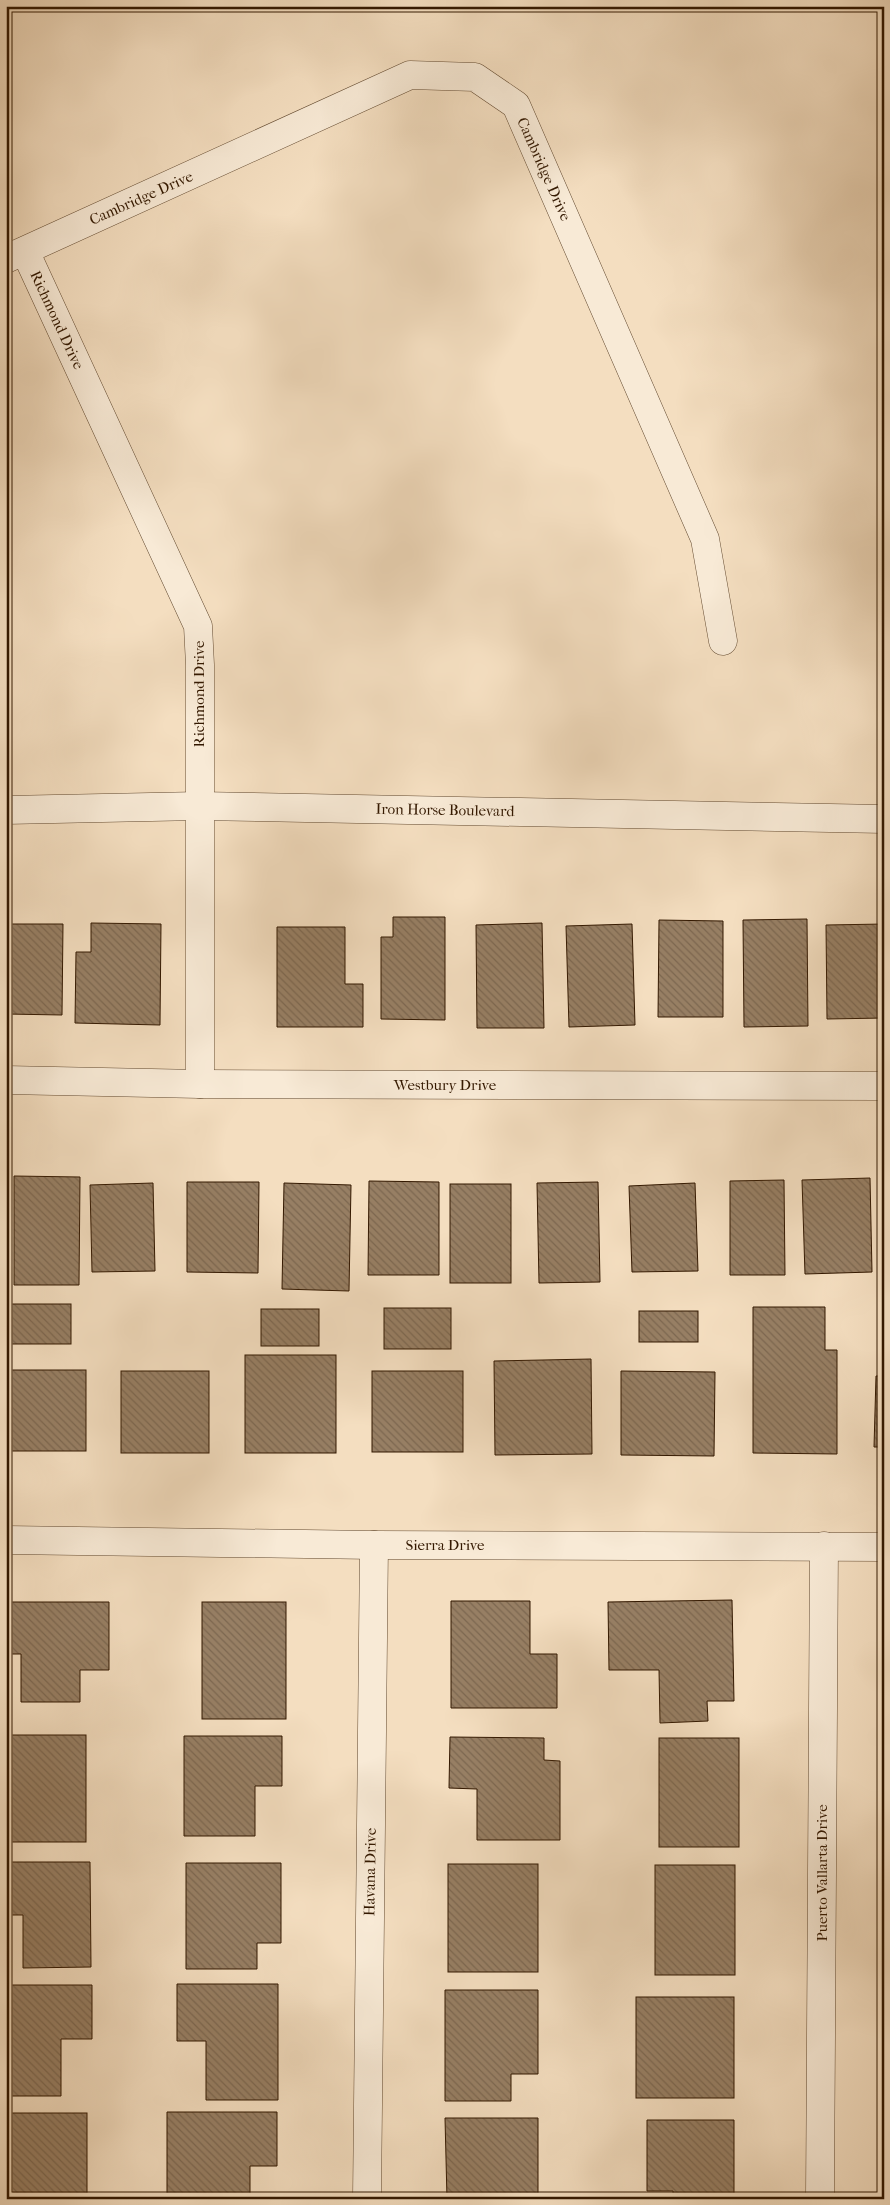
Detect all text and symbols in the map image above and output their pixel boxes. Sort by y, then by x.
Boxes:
street label: Cambridge Drive [513,114,575,224]
street label: Cambridge Drive [86,167,196,229]
street label: Richmond Drive [26,268,88,373]
street label: Richmond Drive [190,640,208,747]
street label: Iron Horse Boulevard [375,800,515,820]
street label: Westbury Drive [393,1076,497,1094]
street label: Sierra Drive [406,1536,485,1554]
street label: Puerto Vallarta Drive [813,1804,831,1942]
street label: Havana Drive [360,1827,380,1916]

